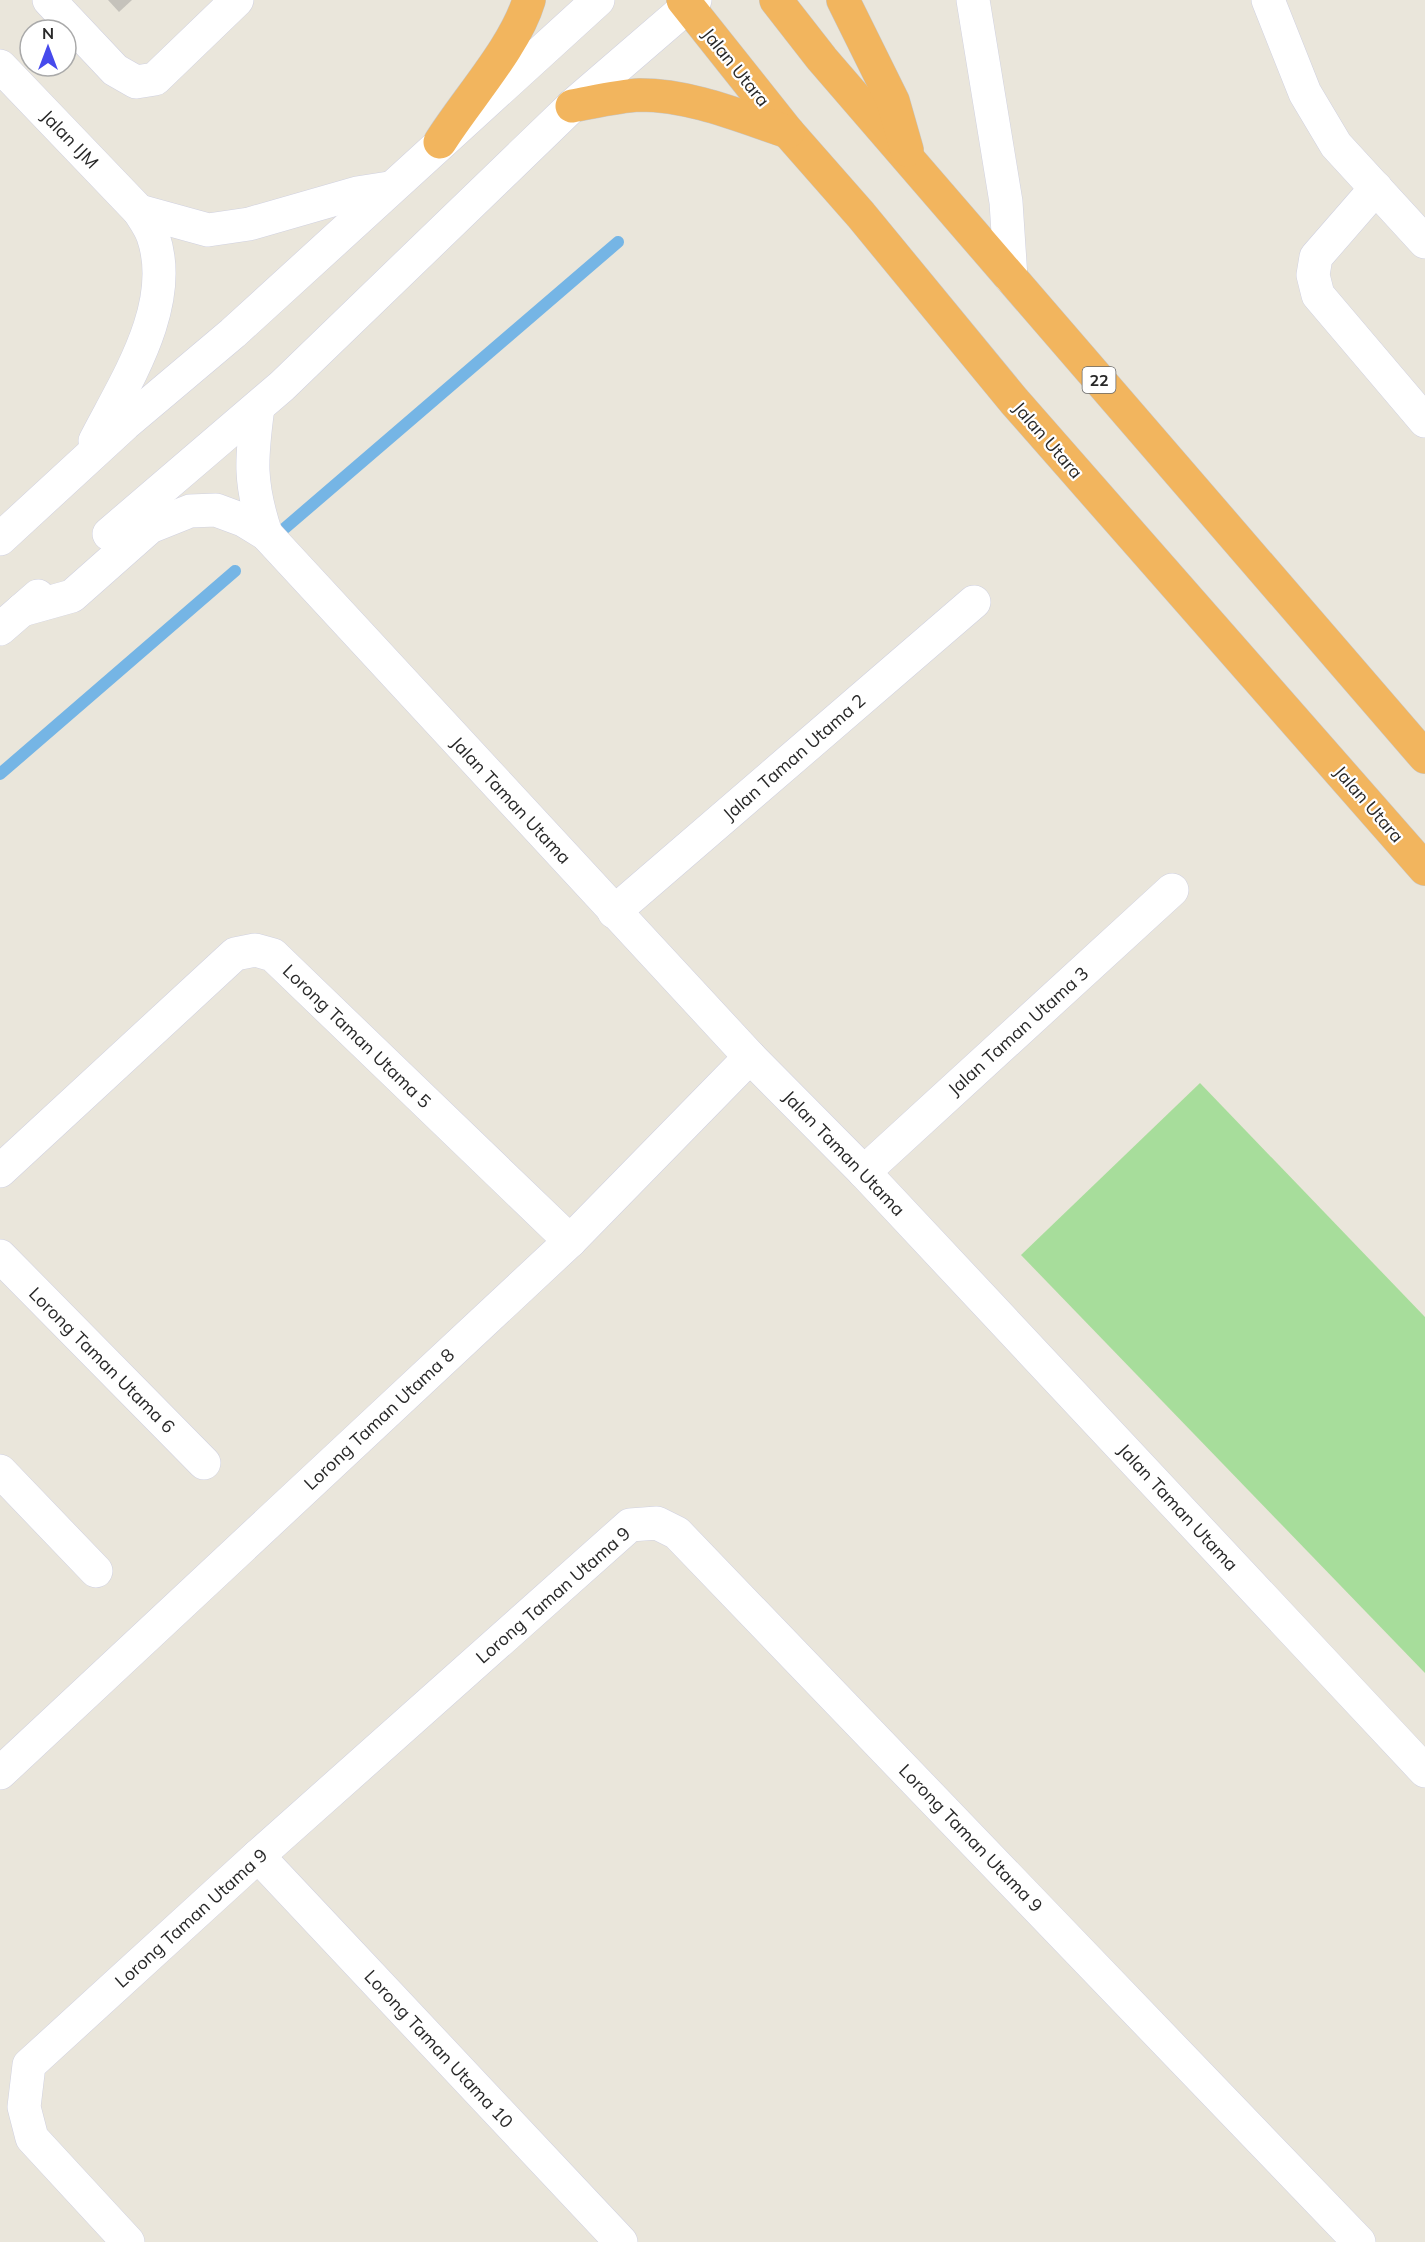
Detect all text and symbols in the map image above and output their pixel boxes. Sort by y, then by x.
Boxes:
north arrow [18,18,78,78]
text: N [42,23,54,43]
street label: Jalan Utara [697,23,775,111]
street label: Jalan IJM [36,105,104,173]
road number: 22 [1082,367,1116,393]
street label: Jalan Utara [1008,397,1088,483]
street label: Jalan Taman Utama 2 [718,689,870,825]
street label: Jalan Taman Utama [446,731,576,869]
street label: Jalan Utara [1329,761,1409,847]
street label: Lorong Taman Utama 5 [278,959,436,1113]
street label: Jalan Taman Utama 3 [943,962,1093,1100]
street label: Jalan Taman Utama [778,1085,910,1221]
street label: Lorong Taman Utama 6 [24,1282,180,1438]
street label: Lorong Taman Utama 8 [299,1343,459,1495]
street label: Jalan Taman Utama [1113,1438,1243,1576]
street label: Lorong Taman Utama 9 [471,1522,635,1668]
street label: Lorong Taman Utama 9 [894,1759,1048,1917]
street label: Lorong Taman Utama 9 [110,1843,272,1993]
street label: Lorong Taman Utama 10 [360,1965,518,2133]

